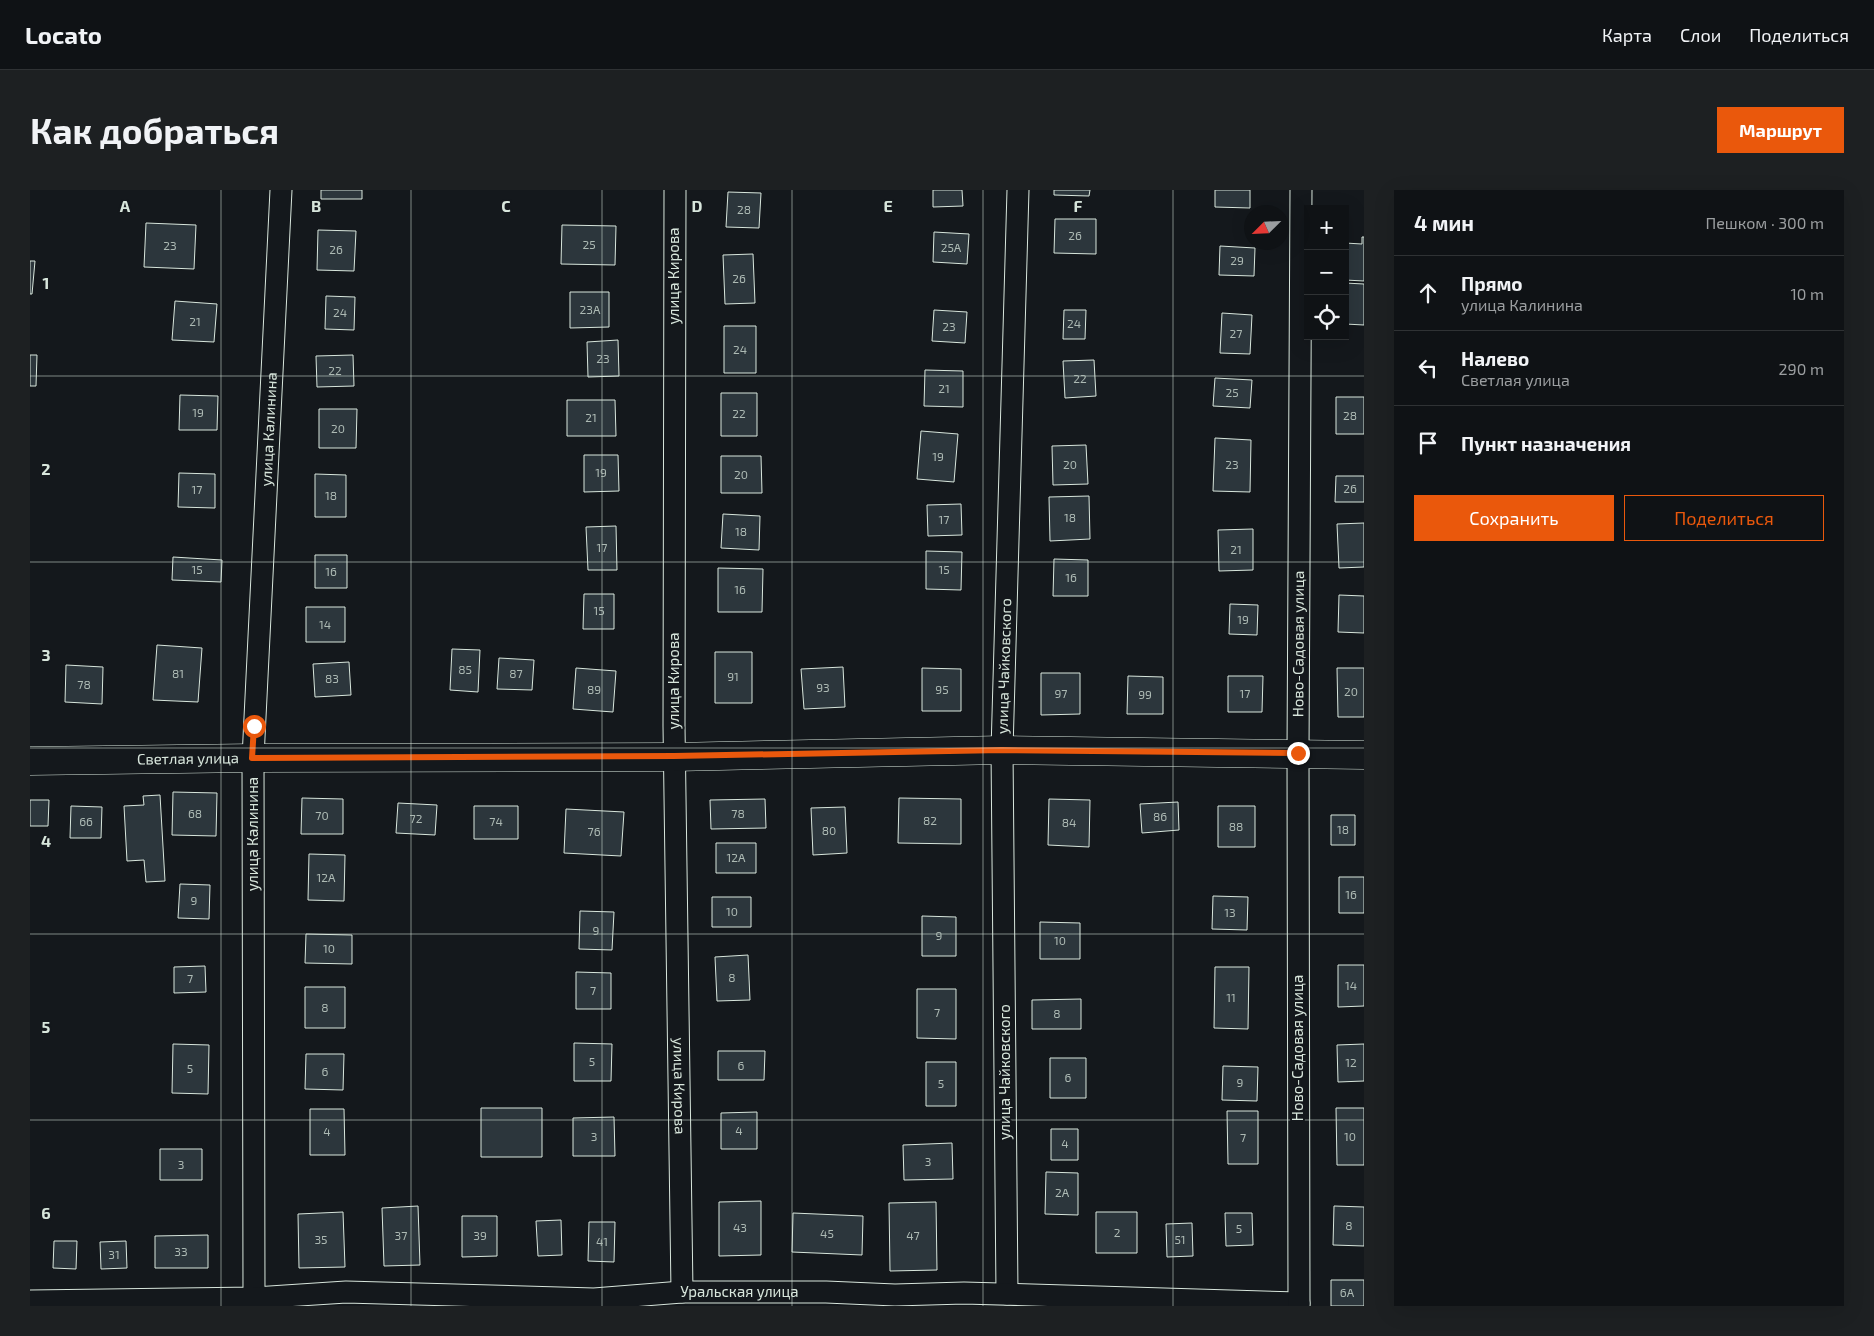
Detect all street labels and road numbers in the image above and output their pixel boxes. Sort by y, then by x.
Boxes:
street label: улица Кирова [664,228,683,324]
street label: улица Калинина [256,372,280,487]
street label: Ново-Садовая улица [1288,571,1308,717]
street label: улица Чайковского [992,598,1014,734]
street label: улица Кирова [664,633,683,729]
street label: Светлая улица [137,748,239,768]
street label: улица Калинина [243,777,262,891]
street label: Ново-Садовая улица [1288,975,1307,1121]
street label: улица Чайковского [995,1004,1014,1140]
street label: улица Кирова [669,1037,690,1135]
street label: Уральская улица [680,1282,799,1301]

